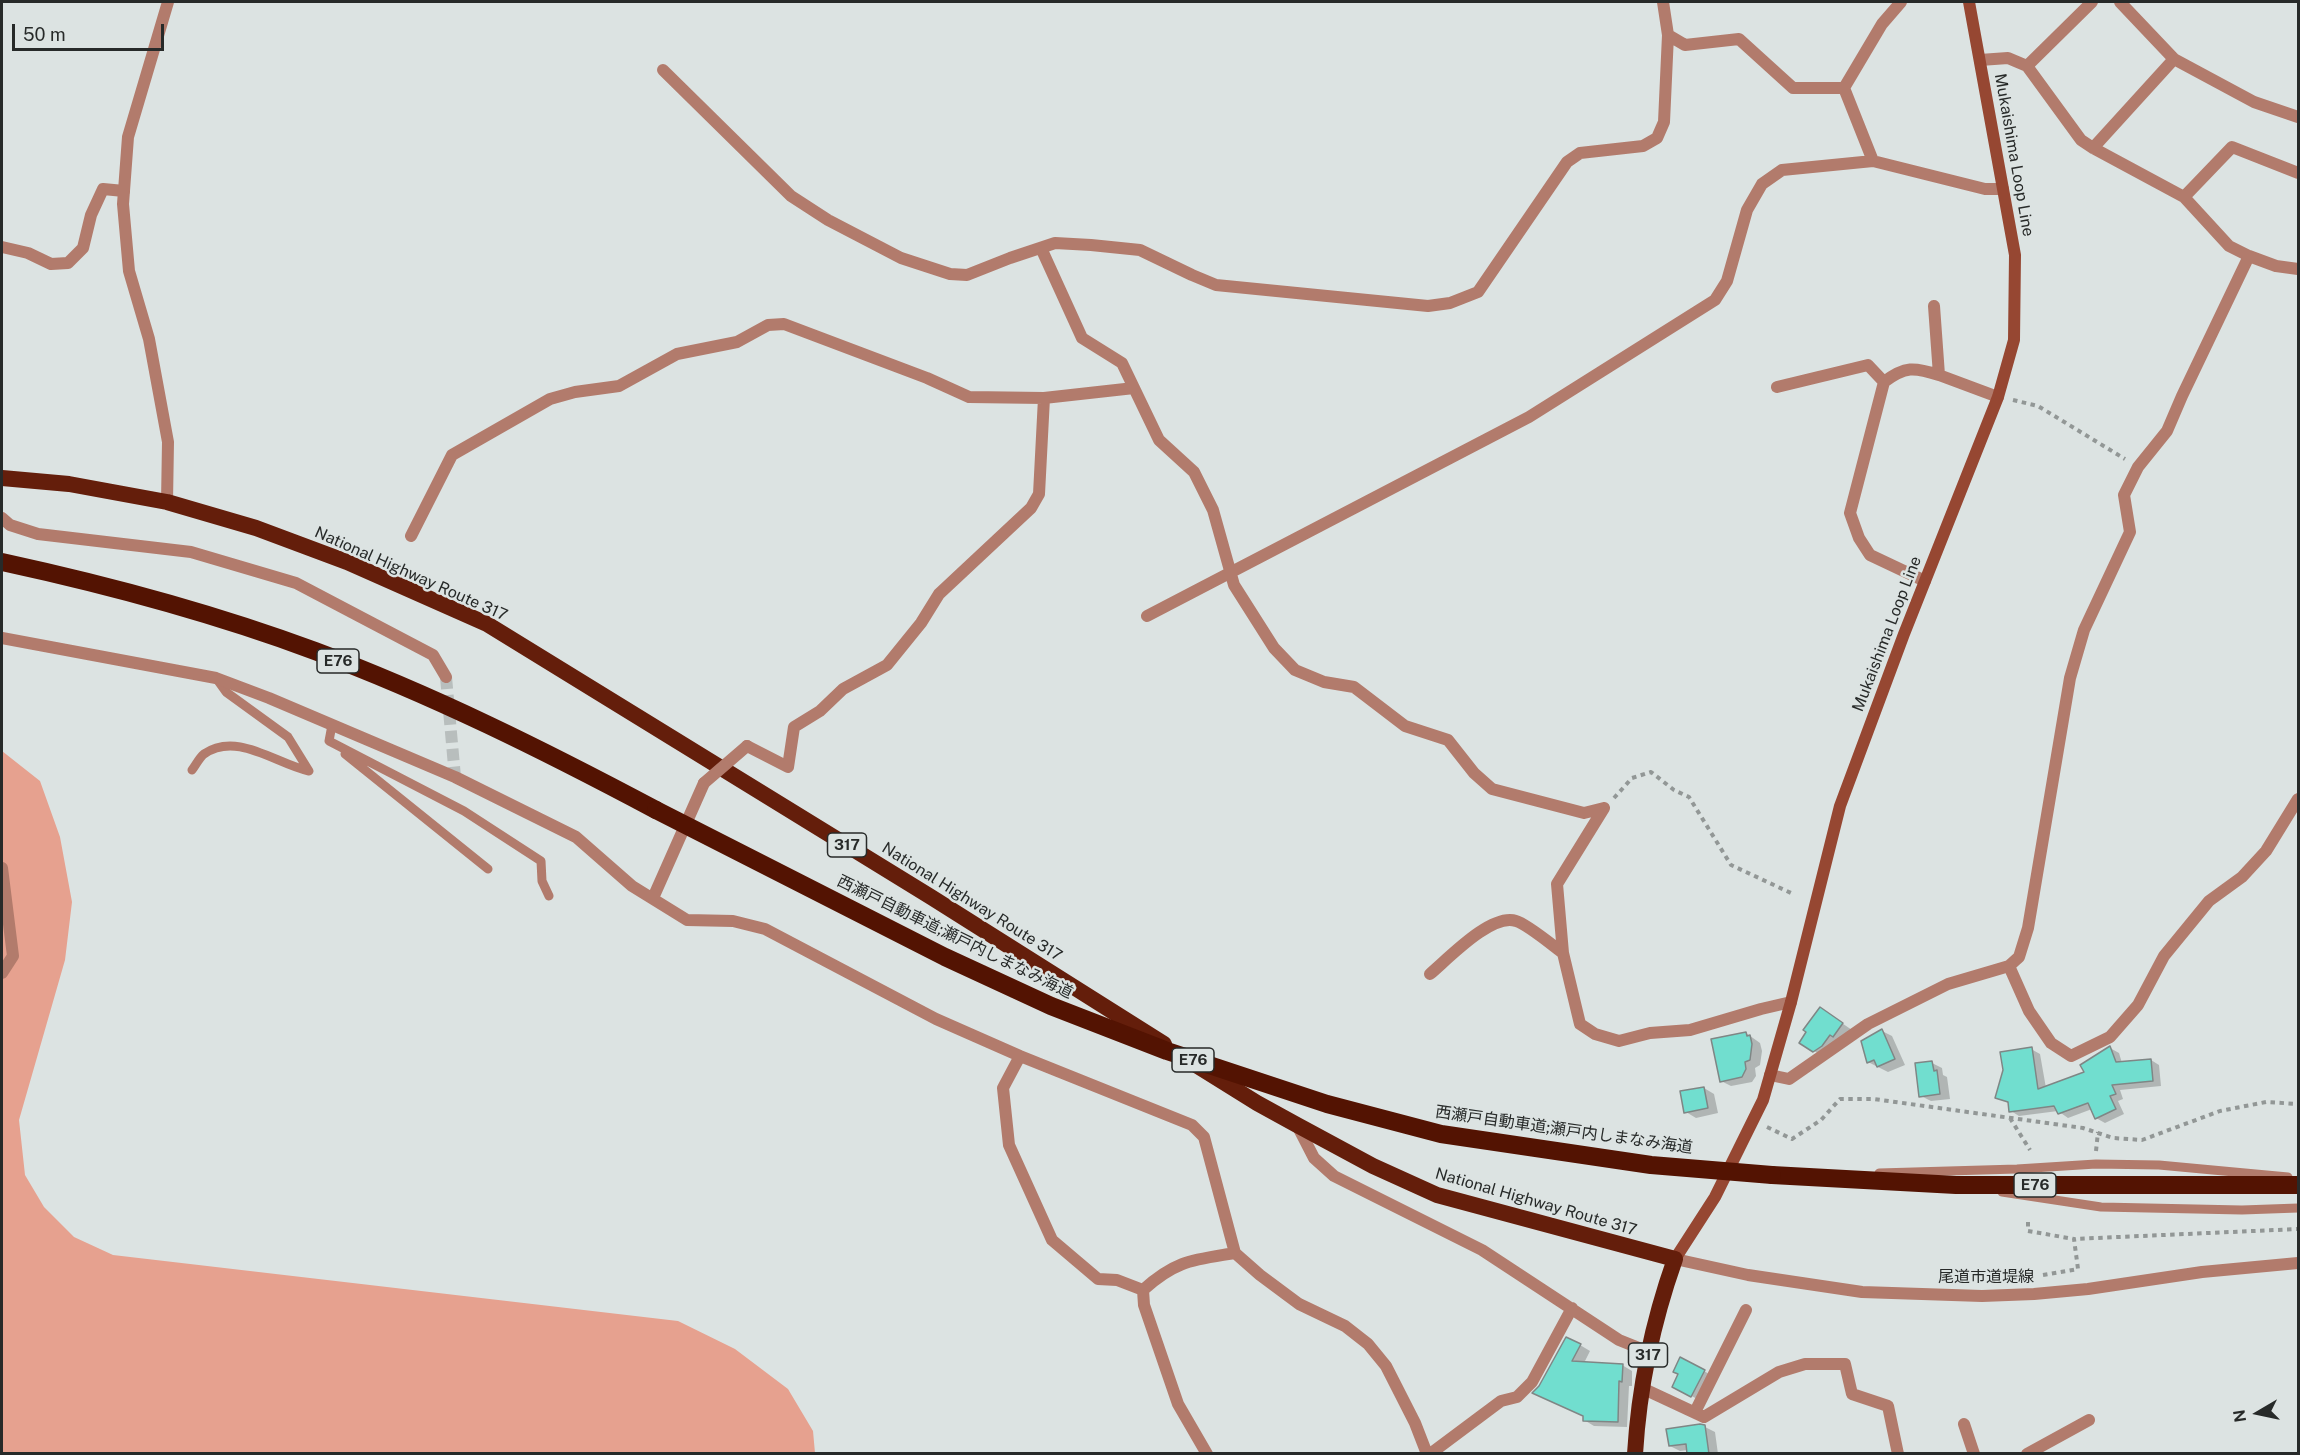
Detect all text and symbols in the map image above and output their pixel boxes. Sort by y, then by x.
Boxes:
scale bar [15,12,166,50]
text: 50 m [23,24,66,45]
street label: Mukaishima Loop Line [1990,72,2038,238]
street label: National Highway Route 317 [312,523,510,625]
street label: Mukaishima Loop Line [1848,553,1926,715]
road number: E76 [317,649,359,673]
road number: 317 [828,833,866,857]
street label: National Highway Route 317 [878,838,1066,966]
street label: 西瀬戸自動車道;瀬戸内しまなみ海道 [834,871,1076,1003]
road number: E76 [1172,1048,1214,1072]
street label: 西瀬戸自動車道;瀬戸内しまなみ海道 [1434,1102,1694,1158]
street label: National Highway Route 317 [1433,1164,1639,1240]
road number: E76 [2014,1173,2056,1197]
street label: 尾道市道堤線 [1938,1267,2034,1287]
road number: 317 [1628,1343,1668,1367]
north arrow [2228,1383,2288,1443]
text: N [2229,1408,2250,1424]

